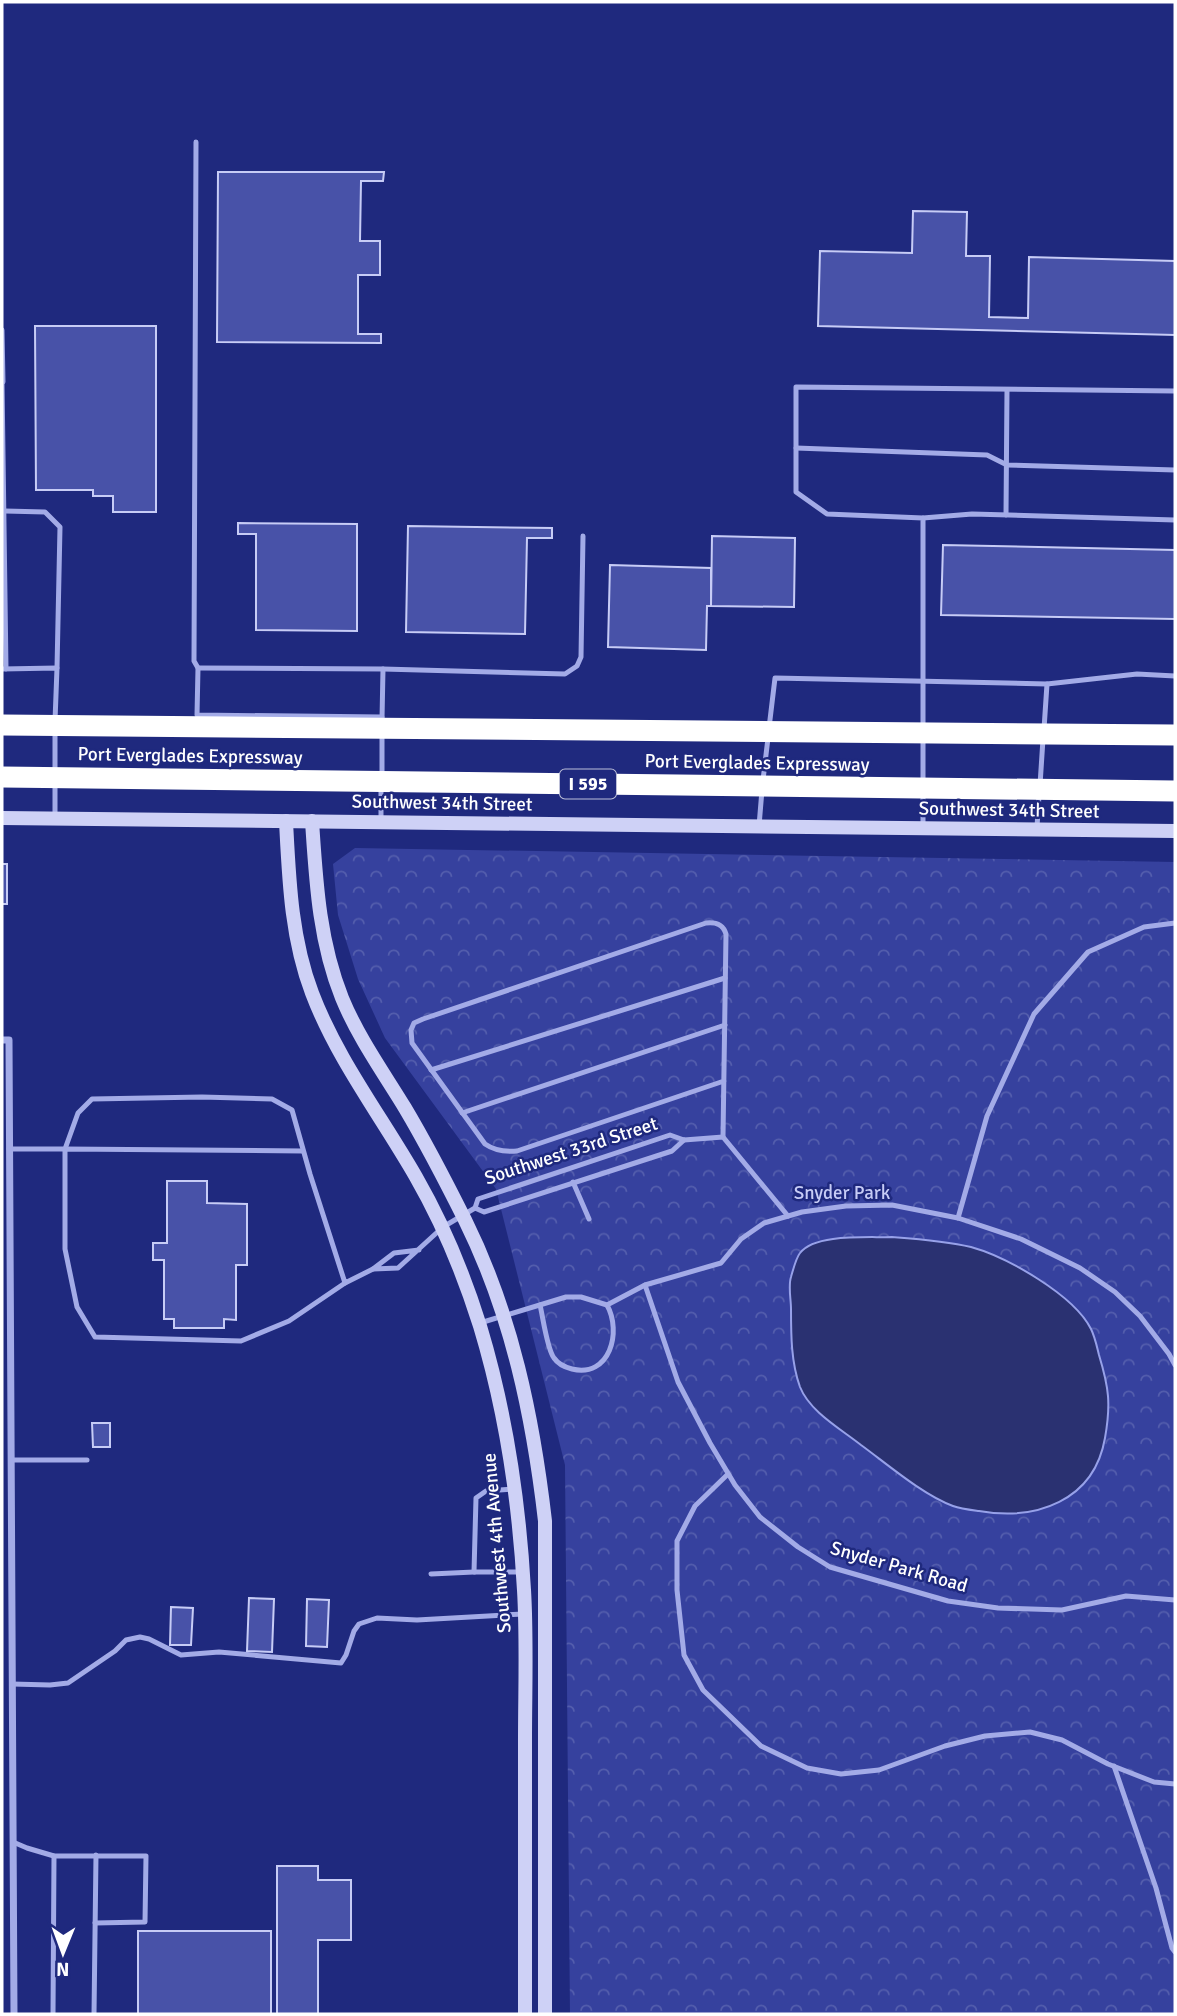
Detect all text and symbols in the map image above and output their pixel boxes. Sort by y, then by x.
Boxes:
street label: Port Everglades Expressway [77,742,303,770]
street label: Port Everglades Expressway [644,749,870,777]
road number: I 595 [560,770,616,798]
street label: Southwest 34th Street [351,789,533,817]
street label: Southwest 34th Street [918,796,1100,824]
street label: Southwest 33rd Street [481,1112,661,1190]
park label: Snyder Park [794,1181,891,1205]
street label: Southwest 4th Avenue [477,1452,517,1634]
street label: Snyder Park Road [828,1536,970,1598]
north arrow [28,1918,98,1988]
text: N [56,1957,70,1981]

